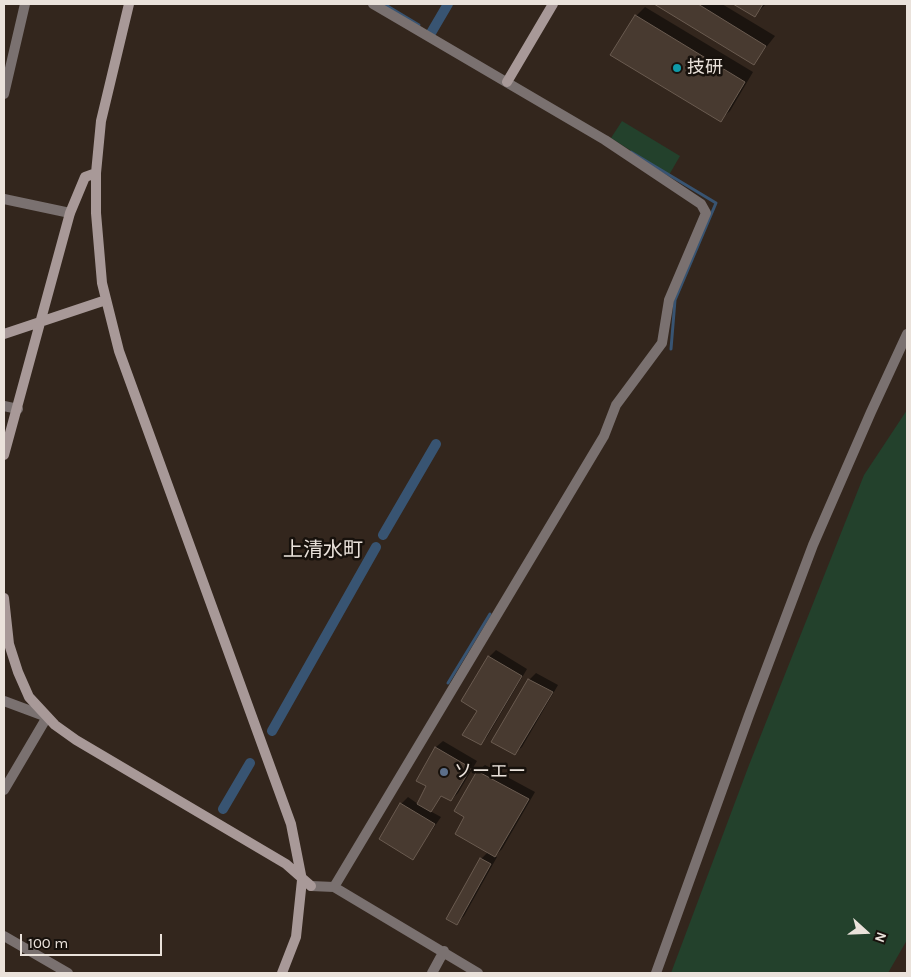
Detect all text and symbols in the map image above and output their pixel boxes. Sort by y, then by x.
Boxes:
place label: 技研 [687,57,723,79]
marker: 技研 [671,62,683,74]
district label: 上清水町 [283,538,363,562]
place label: ソーエー [454,761,526,783]
marker: ソーエー [438,766,450,778]
north arrow [841,907,891,957]
scale bar [22,924,165,956]
text: N [871,930,890,945]
text: 100 m [28,934,68,952]

